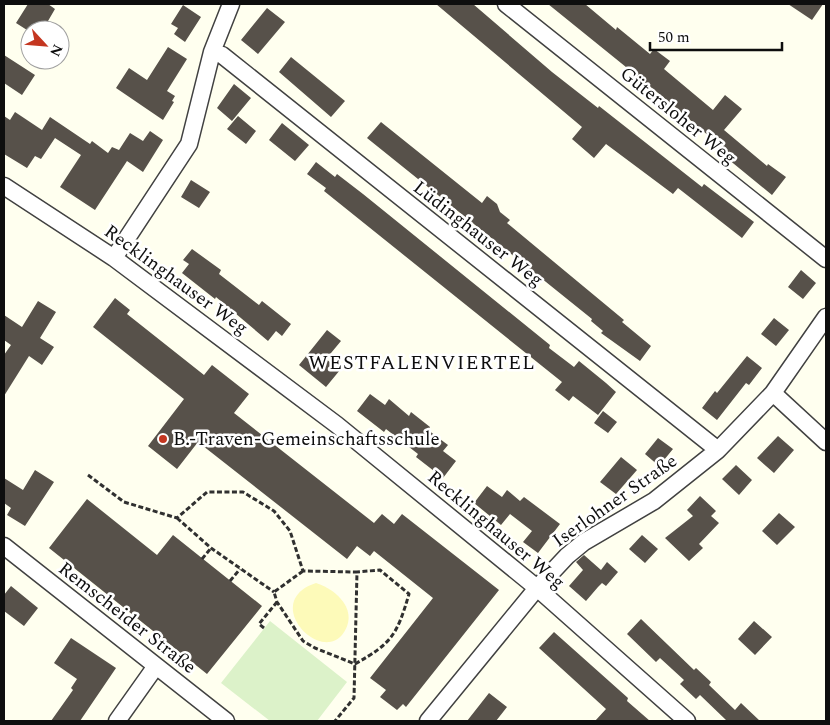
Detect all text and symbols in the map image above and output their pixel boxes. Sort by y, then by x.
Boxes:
north arrow [20,20,70,70]
scale bar [650,20,782,52]
text: 50 m [658,26,690,49]
text: N [44,41,68,60]
street label: Gütersloher Weg [613,60,743,172]
street label: Lüdinghauser Weg [406,174,550,294]
street label: Recklinghauser Weg [98,218,254,342]
district label: WESTFALENVIERTEL [308,348,536,378]
place label: B.-Traven-Gemeinschaftsschule [173,425,440,454]
marker: B.-Traven-Gemeinschaftsschule [157,433,169,445]
street label: Iserlohner Straße [547,447,683,555]
street label: Recklinghauser Weg [421,463,571,597]
street label: Remscheider Straße [52,555,202,681]

